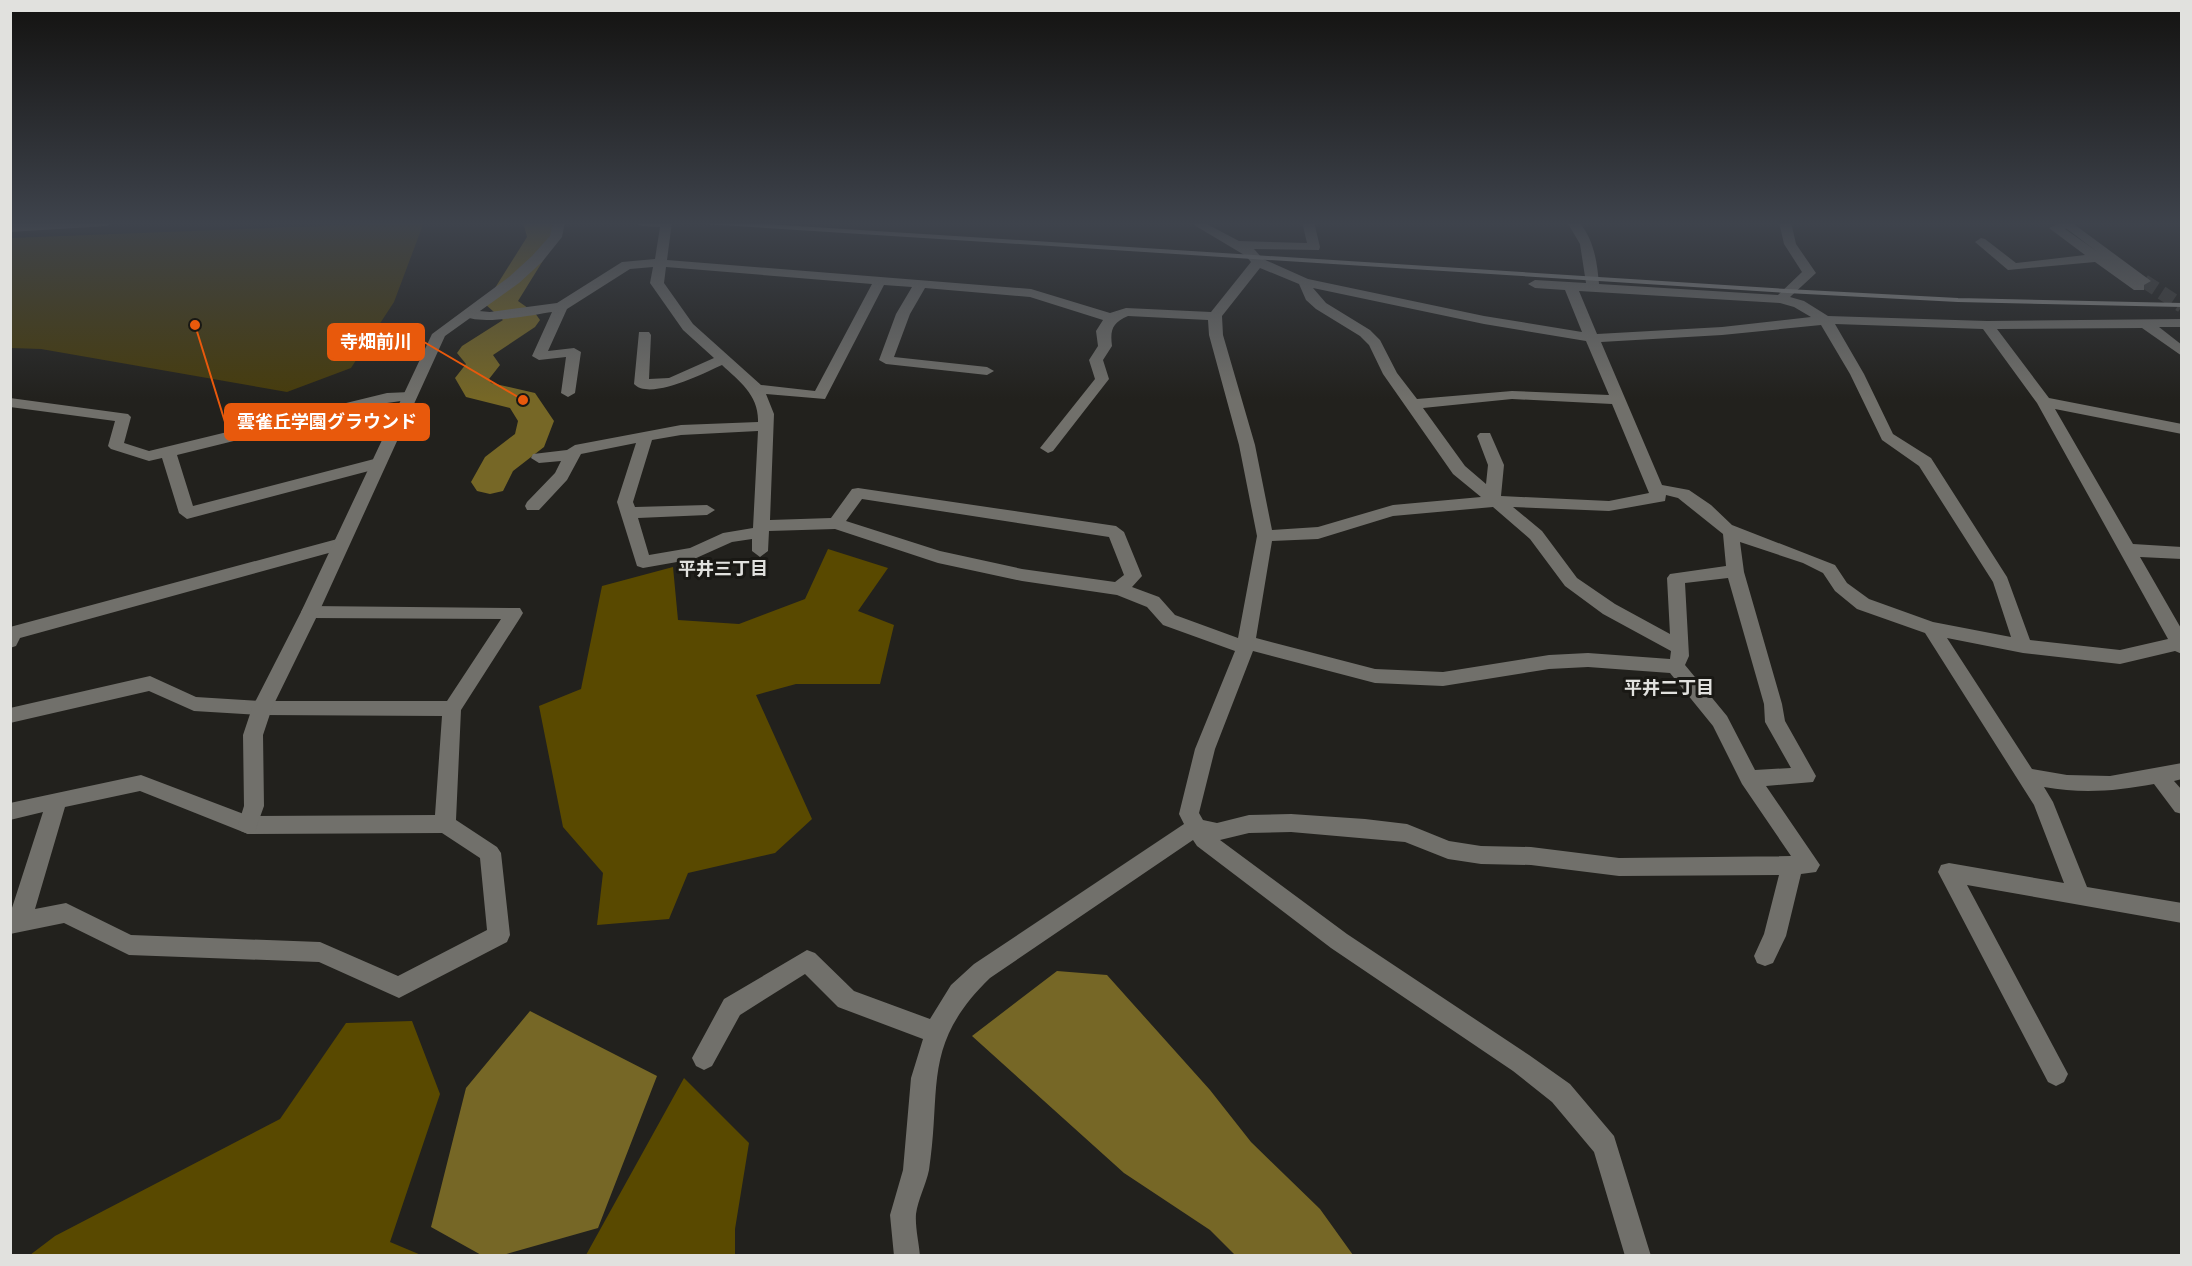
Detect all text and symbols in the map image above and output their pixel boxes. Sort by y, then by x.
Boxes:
callout: 寺畑前川 [328,324,424,360]
text: 寺畑前川 [340,329,412,354]
callout: 雲雀丘学園グラウンド [225,404,429,440]
text: 雲雀丘学園グラウンド [237,409,417,434]
district label: 平井三丁目 [678,556,768,581]
district label: 平井二丁目 [1624,675,1714,700]

